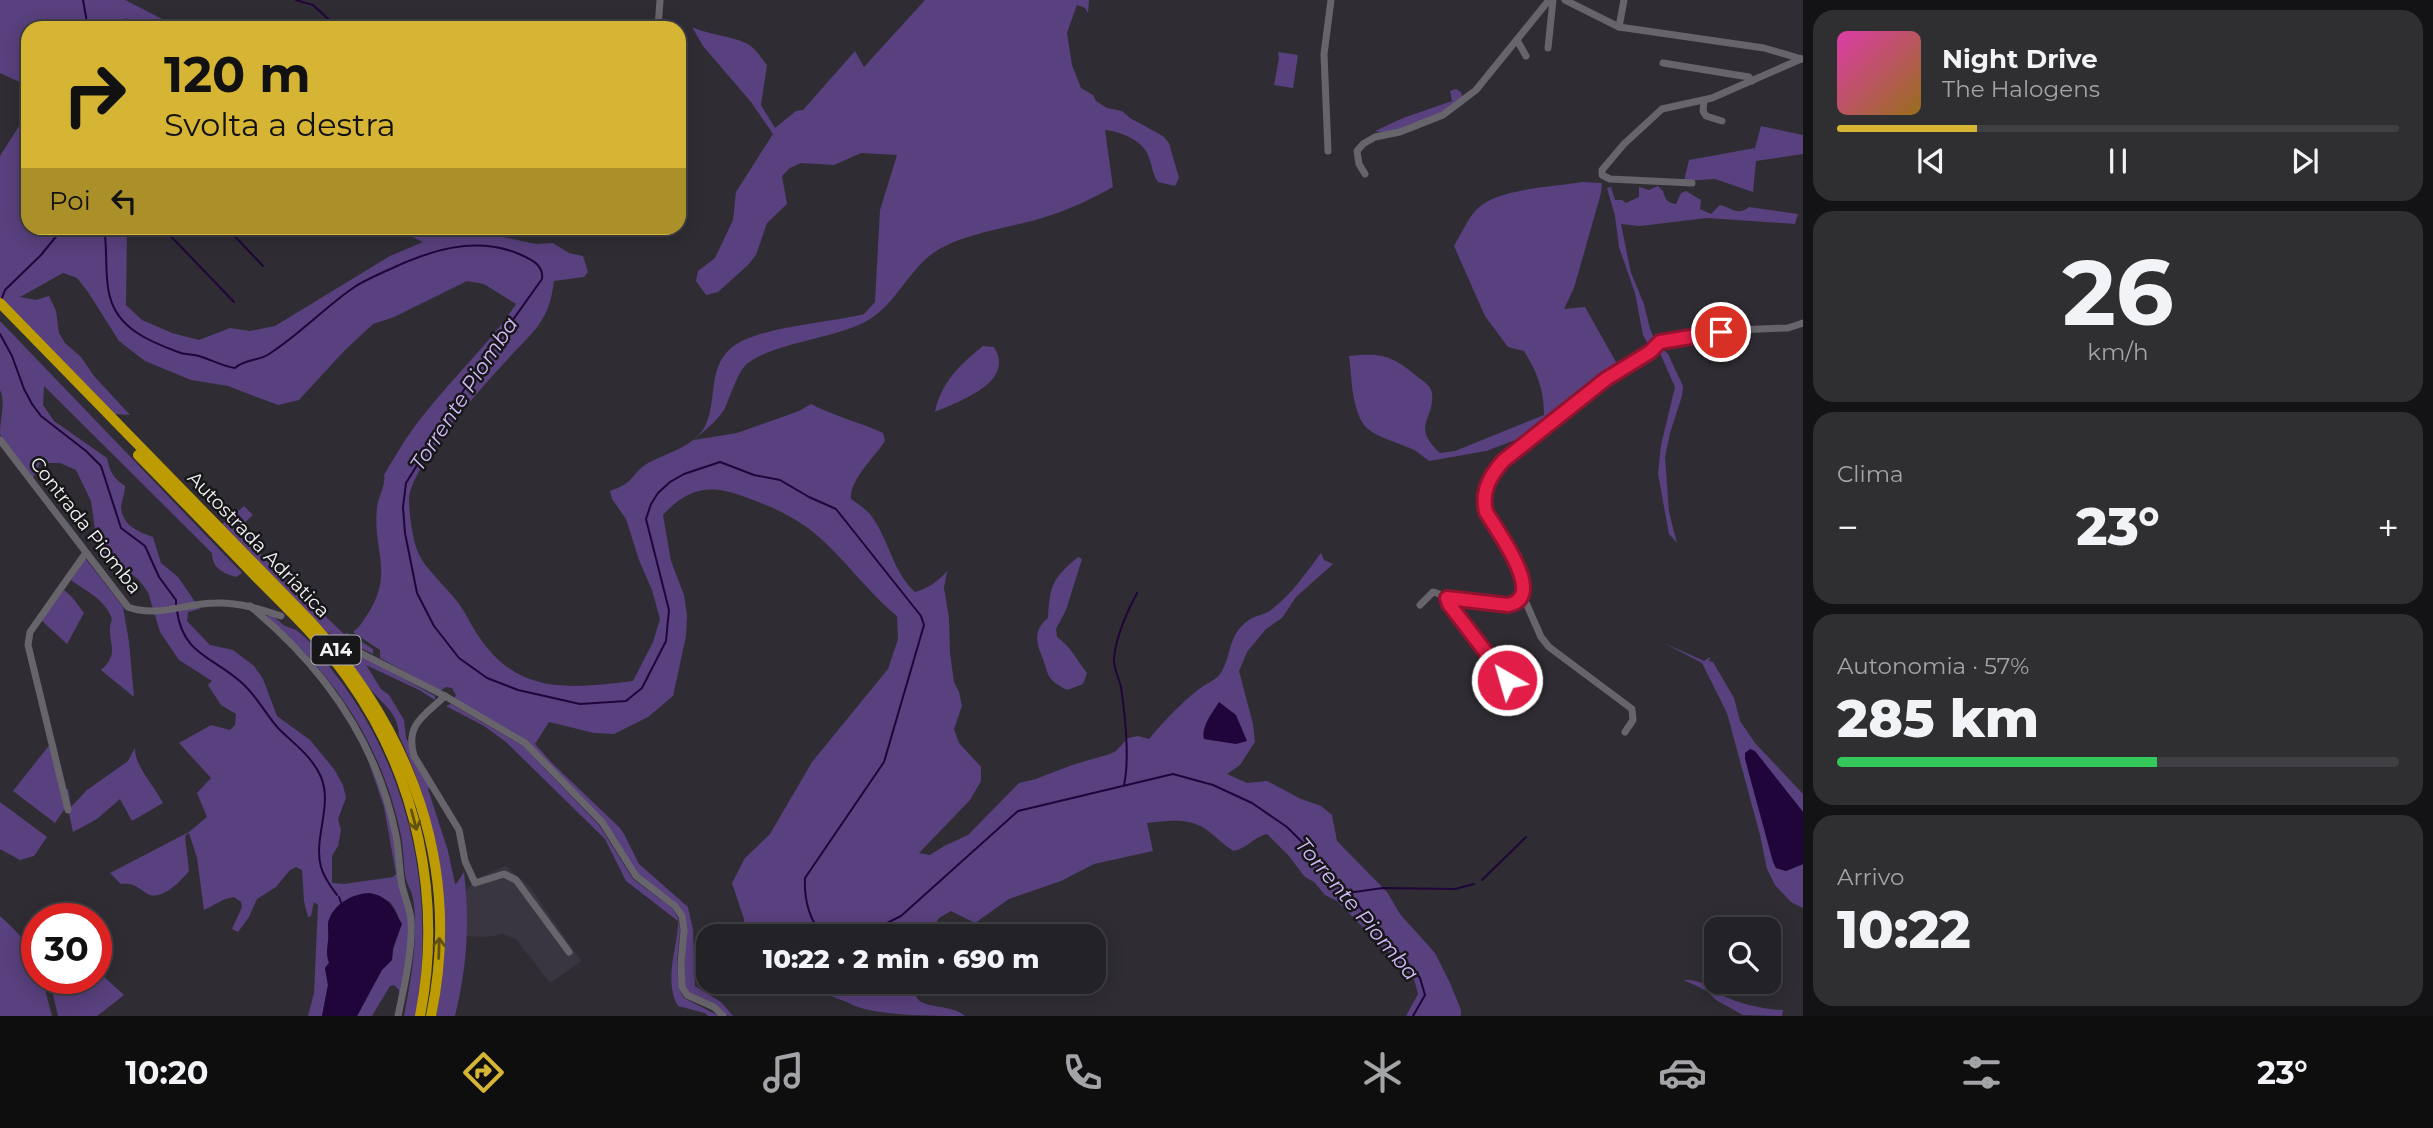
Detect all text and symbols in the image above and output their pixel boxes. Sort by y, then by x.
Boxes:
text: Night Drive [1942,43,2098,75]
text: 120 m [164,45,311,104]
icon: right [49,49,140,140]
text: The Halogens [1942,75,2100,103]
text: Svolta a destra [164,105,396,144]
icon: previous [1912,142,1950,180]
icon: pause [2099,142,2137,180]
icon: next [2286,142,2324,180]
icon: left [105,182,143,220]
text: Poi [49,185,91,217]
text: 26 [2062,237,2174,348]
pin [1691,302,1751,362]
water label: Torrente Piomba [405,312,523,475]
icon: arrive [1702,313,1740,351]
text: km/h [2087,338,2149,366]
street label: Contrada Piomba [25,452,146,598]
text: Clima [1837,460,1904,488]
street label: Autostrada Adriatica [183,466,334,622]
text: 23° [2076,495,2160,558]
text: − [1837,504,1859,551]
text: + [2377,504,2399,551]
road number: A14 [312,636,360,664]
position arrow [1470,643,1544,717]
text: Autonomia · 57% [1837,652,2029,680]
text: 285 km [1837,687,2039,750]
one-way arrow [408,809,421,831]
water label: Torrente Piomba [1290,832,1424,985]
text: Arrivo [1837,863,1904,891]
text: 10:22 [1837,898,1971,961]
speed limit sign: 30 [21,903,112,994]
map controls [1704,917,1781,994]
button: search [1704,917,1781,994]
one-way arrow [432,937,446,960]
text: 10:22 · 2 min · 690 m [763,943,1039,975]
icon: directions [459,1048,508,1097]
icon: music [759,1048,808,1097]
icon: phone [1058,1048,1107,1097]
icon: climate [1358,1048,1407,1097]
icon: car [1658,1048,1707,1097]
icon: filters [1957,1048,2006,1097]
text: 10:20 [125,1053,209,1092]
text: 23° [2257,1053,2308,1092]

